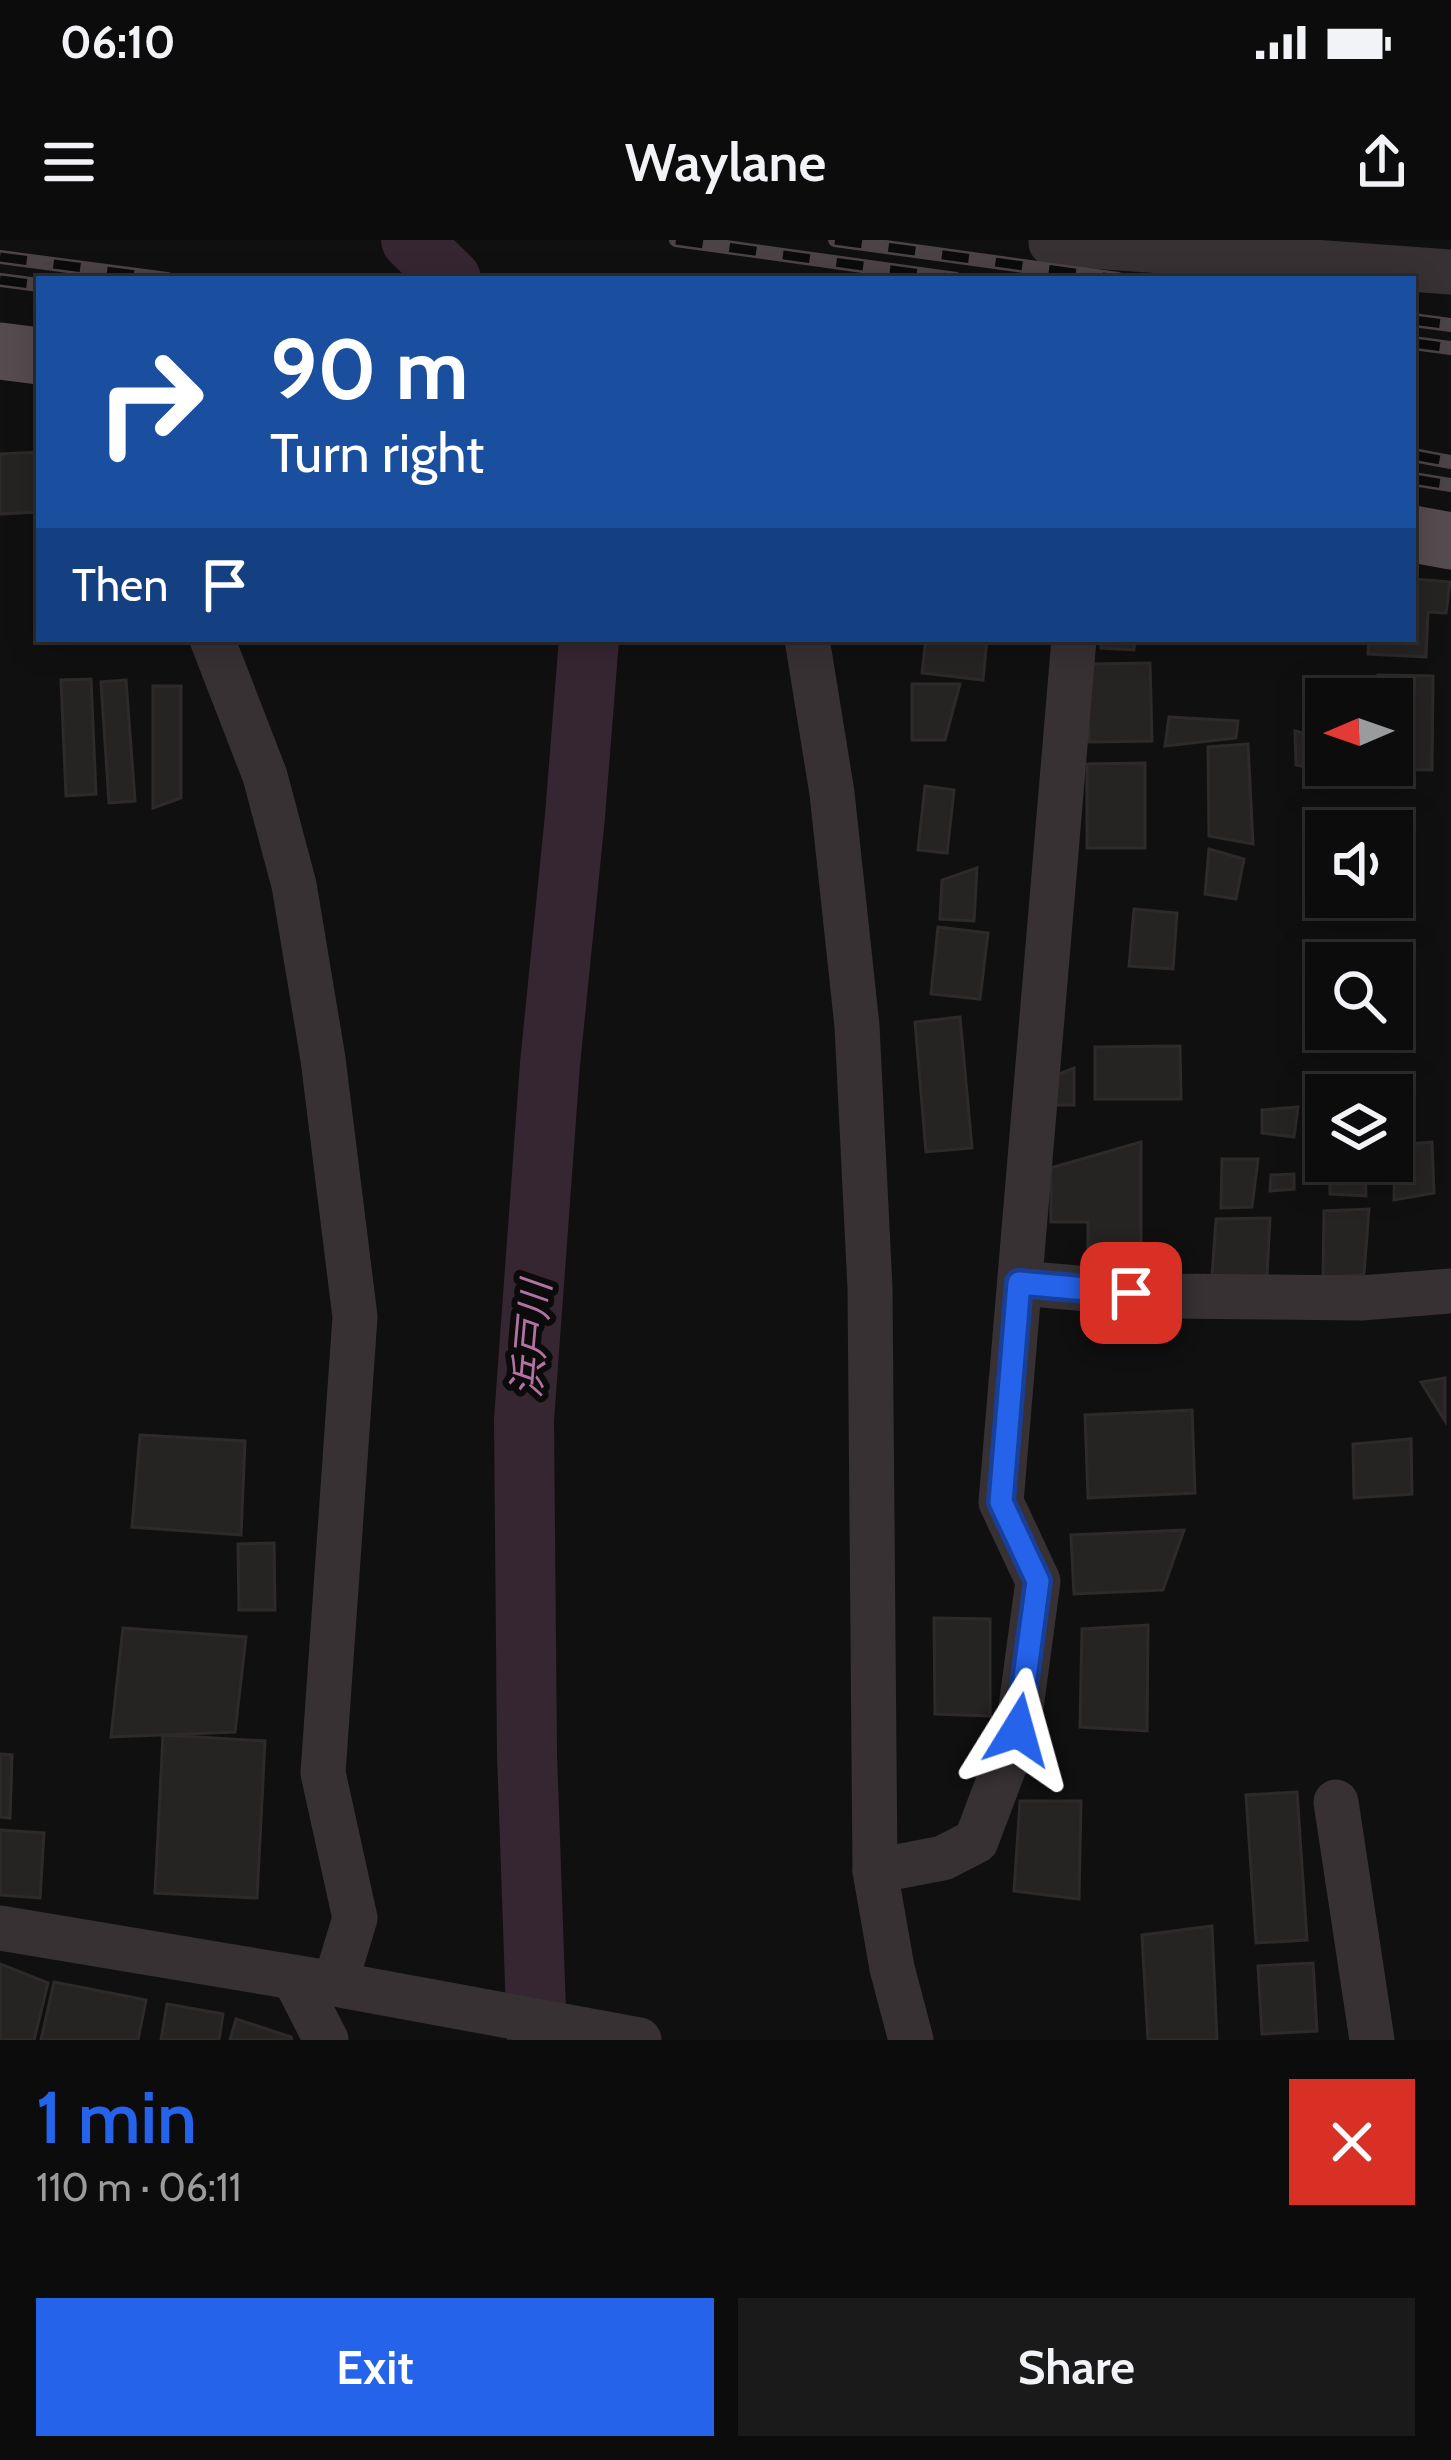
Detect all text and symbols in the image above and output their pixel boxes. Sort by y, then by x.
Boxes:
text: 06:10 [60,15,175,69]
icon: menu [36,129,102,195]
text: Waylane [625,129,826,195]
icon: share [1349,129,1415,195]
text: 90 m [270,318,468,420]
icon: right [72,324,228,480]
text: Turn right [270,420,484,486]
icon: arrive [192,552,258,618]
text: Then [72,558,168,612]
north arrow [1305,678,1413,786]
map controls [1305,678,1413,1182]
button: sound [1305,810,1413,918]
button: search [1305,942,1413,1050]
button: layers [1305,1074,1413,1182]
pin [1080,1242,1182,1344]
icon: arrive [1098,1260,1164,1326]
water label: 浜戸川 [502,1275,560,1399]
position arrow [955,1667,1081,1793]
text: 1 min [36,2074,197,2161]
button: close [1289,2079,1415,2205]
text: 110 m · 06:11 [36,2163,241,2211]
button: Exit [36,2298,714,2436]
button: Share [738,2298,1415,2436]

